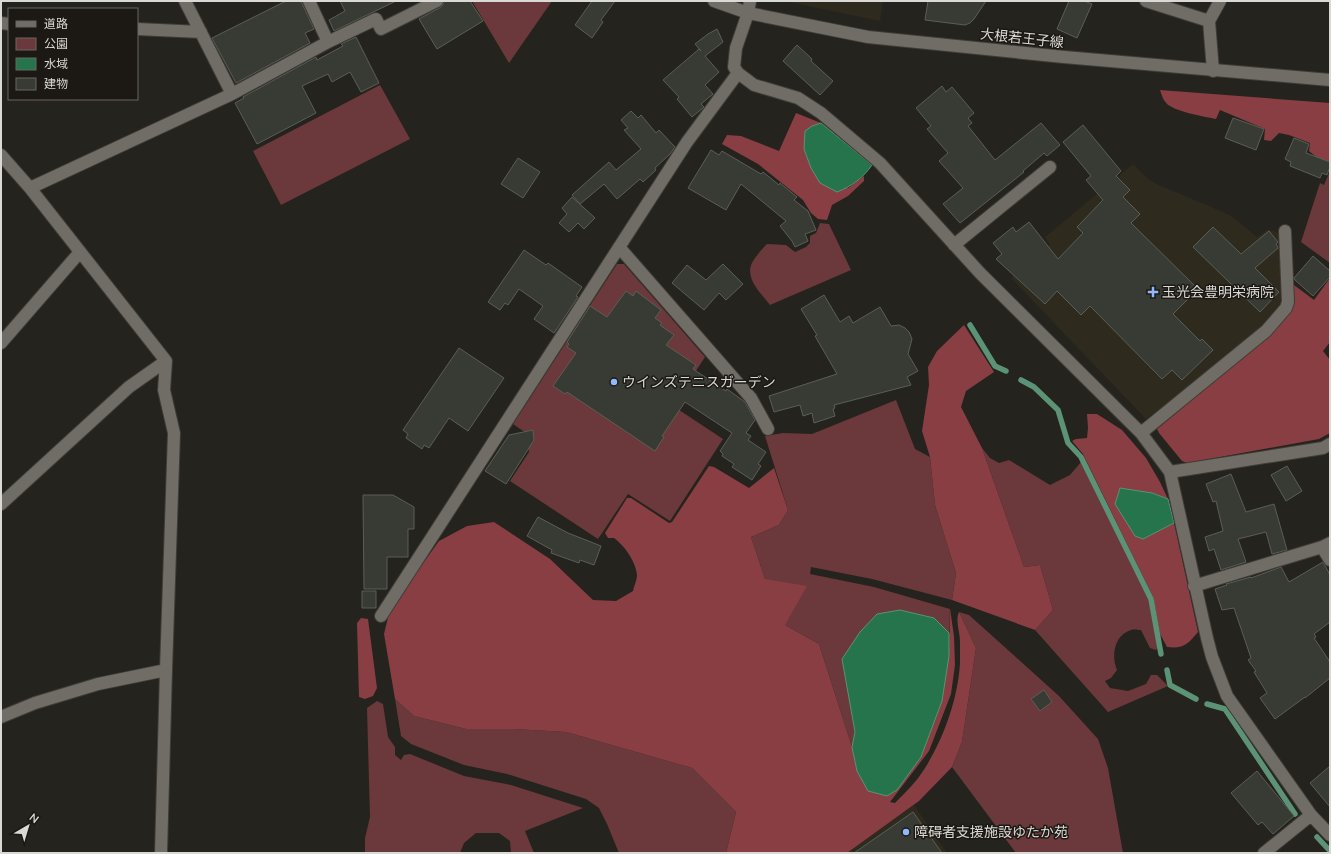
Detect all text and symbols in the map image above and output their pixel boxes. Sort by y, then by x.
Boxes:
legend [8,8,138,100]
text: 道路 [44,16,68,32]
street label: 大根若王子線 [979,25,1065,52]
text: 公園 [44,36,68,52]
text: 水域 [44,56,68,72]
text: 建物 [44,76,68,92]
place label: 玉光会豊明栄病院 [1162,283,1274,302]
marker: 玉光会豊明栄病院 [1147,286,1159,298]
place label: ウインズテニスガーデン [622,373,776,392]
marker: ウインズテニスガーデン [609,377,619,387]
north arrow [8,806,48,846]
text: N [26,810,42,827]
place label: 障碍者支援施設ゆたか苑 [914,823,1068,842]
marker: 障碍者支援施設ゆたか苑 [901,827,911,837]

